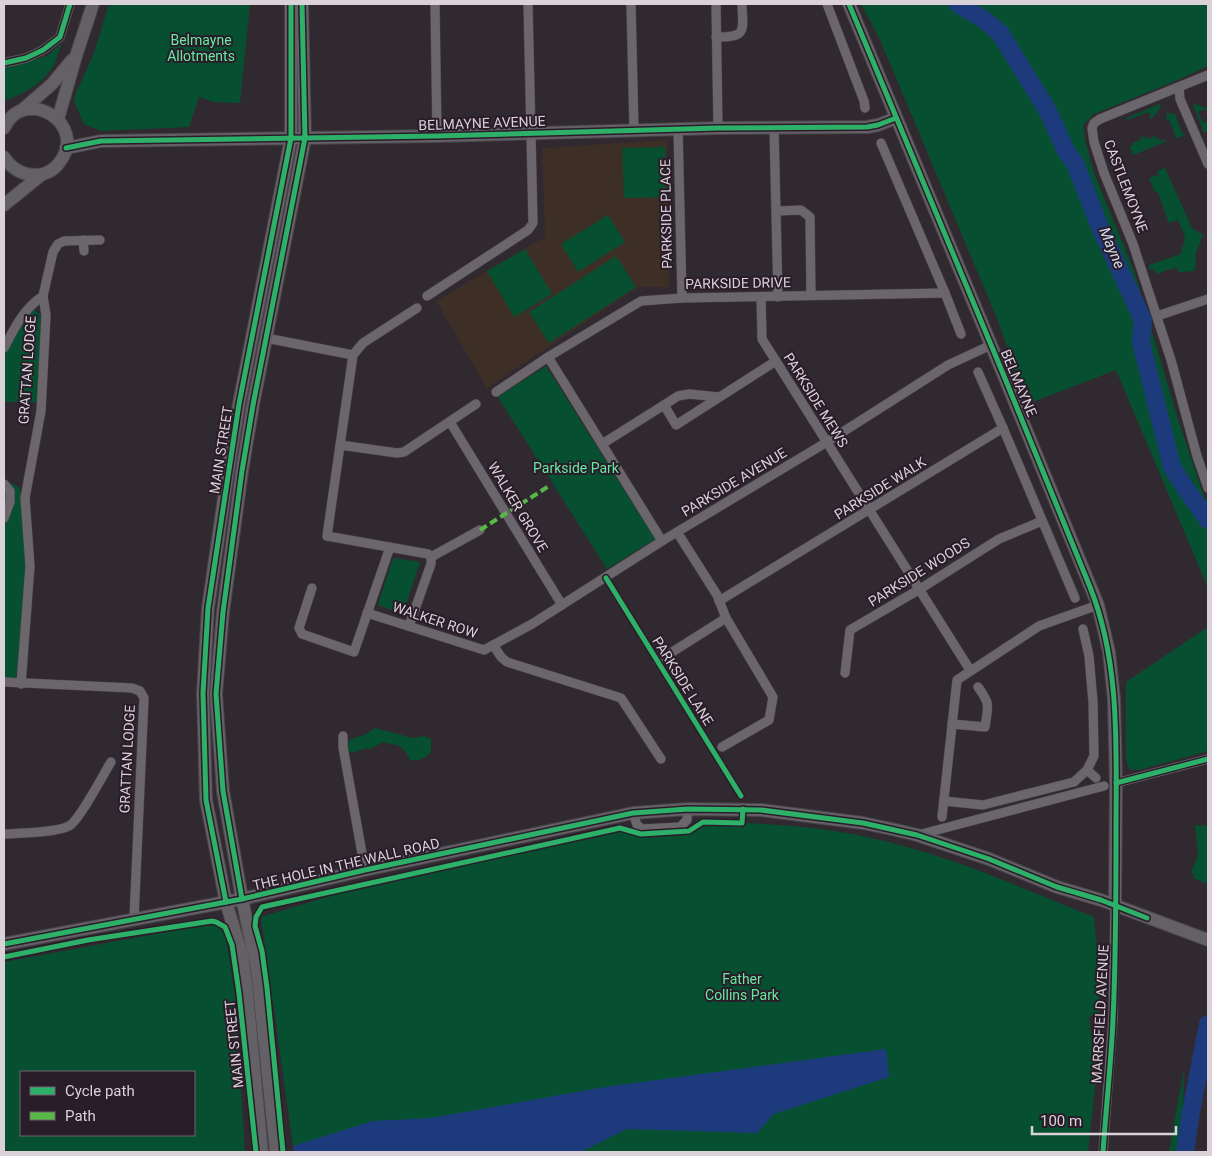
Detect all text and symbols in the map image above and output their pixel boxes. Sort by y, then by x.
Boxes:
park label: Belmayne Allotments [167,32,235,64]
street label: BELMAYNE AVENUE [418,113,546,133]
street label: CASTLEMOYNE [1101,137,1151,235]
street label: PARKSIDE PLACE [657,159,675,269]
water label: Mayne [1095,225,1129,272]
street label: PARKSIDE DRIVE [685,274,791,292]
street label: GRATTAN LODGE [15,315,39,425]
street label: BELMAYNE [998,347,1040,419]
street label: PARKSIDE MEWS [781,350,851,450]
street label: MAIN STREET [206,404,236,495]
street label: PARKSIDE AVENUE [679,444,789,520]
street label: PARKSIDE WALK [831,453,929,523]
street label: WALKER GROVE [485,459,551,555]
park label: Parkside Park [533,460,620,476]
street label: PARKSIDE WOODS [865,534,973,610]
street label: WALKER ROW [391,599,480,641]
street label: PARKSIDE LANE [649,634,717,728]
street label: GRATTAN LODGE [116,704,138,814]
street label: THE HOLE IN THE WALL ROAD [251,835,441,893]
street label: MARRSFIELD AVENUE [1088,944,1112,1084]
park label: Father Collins Park [705,971,780,1003]
street label: MAIN STREET [221,999,247,1089]
legend [20,1071,195,1136]
text: Cycle path [65,1082,135,1100]
scale bar [1032,1104,1176,1136]
text: Path [65,1107,96,1125]
text: 100 m [1040,1112,1082,1130]

